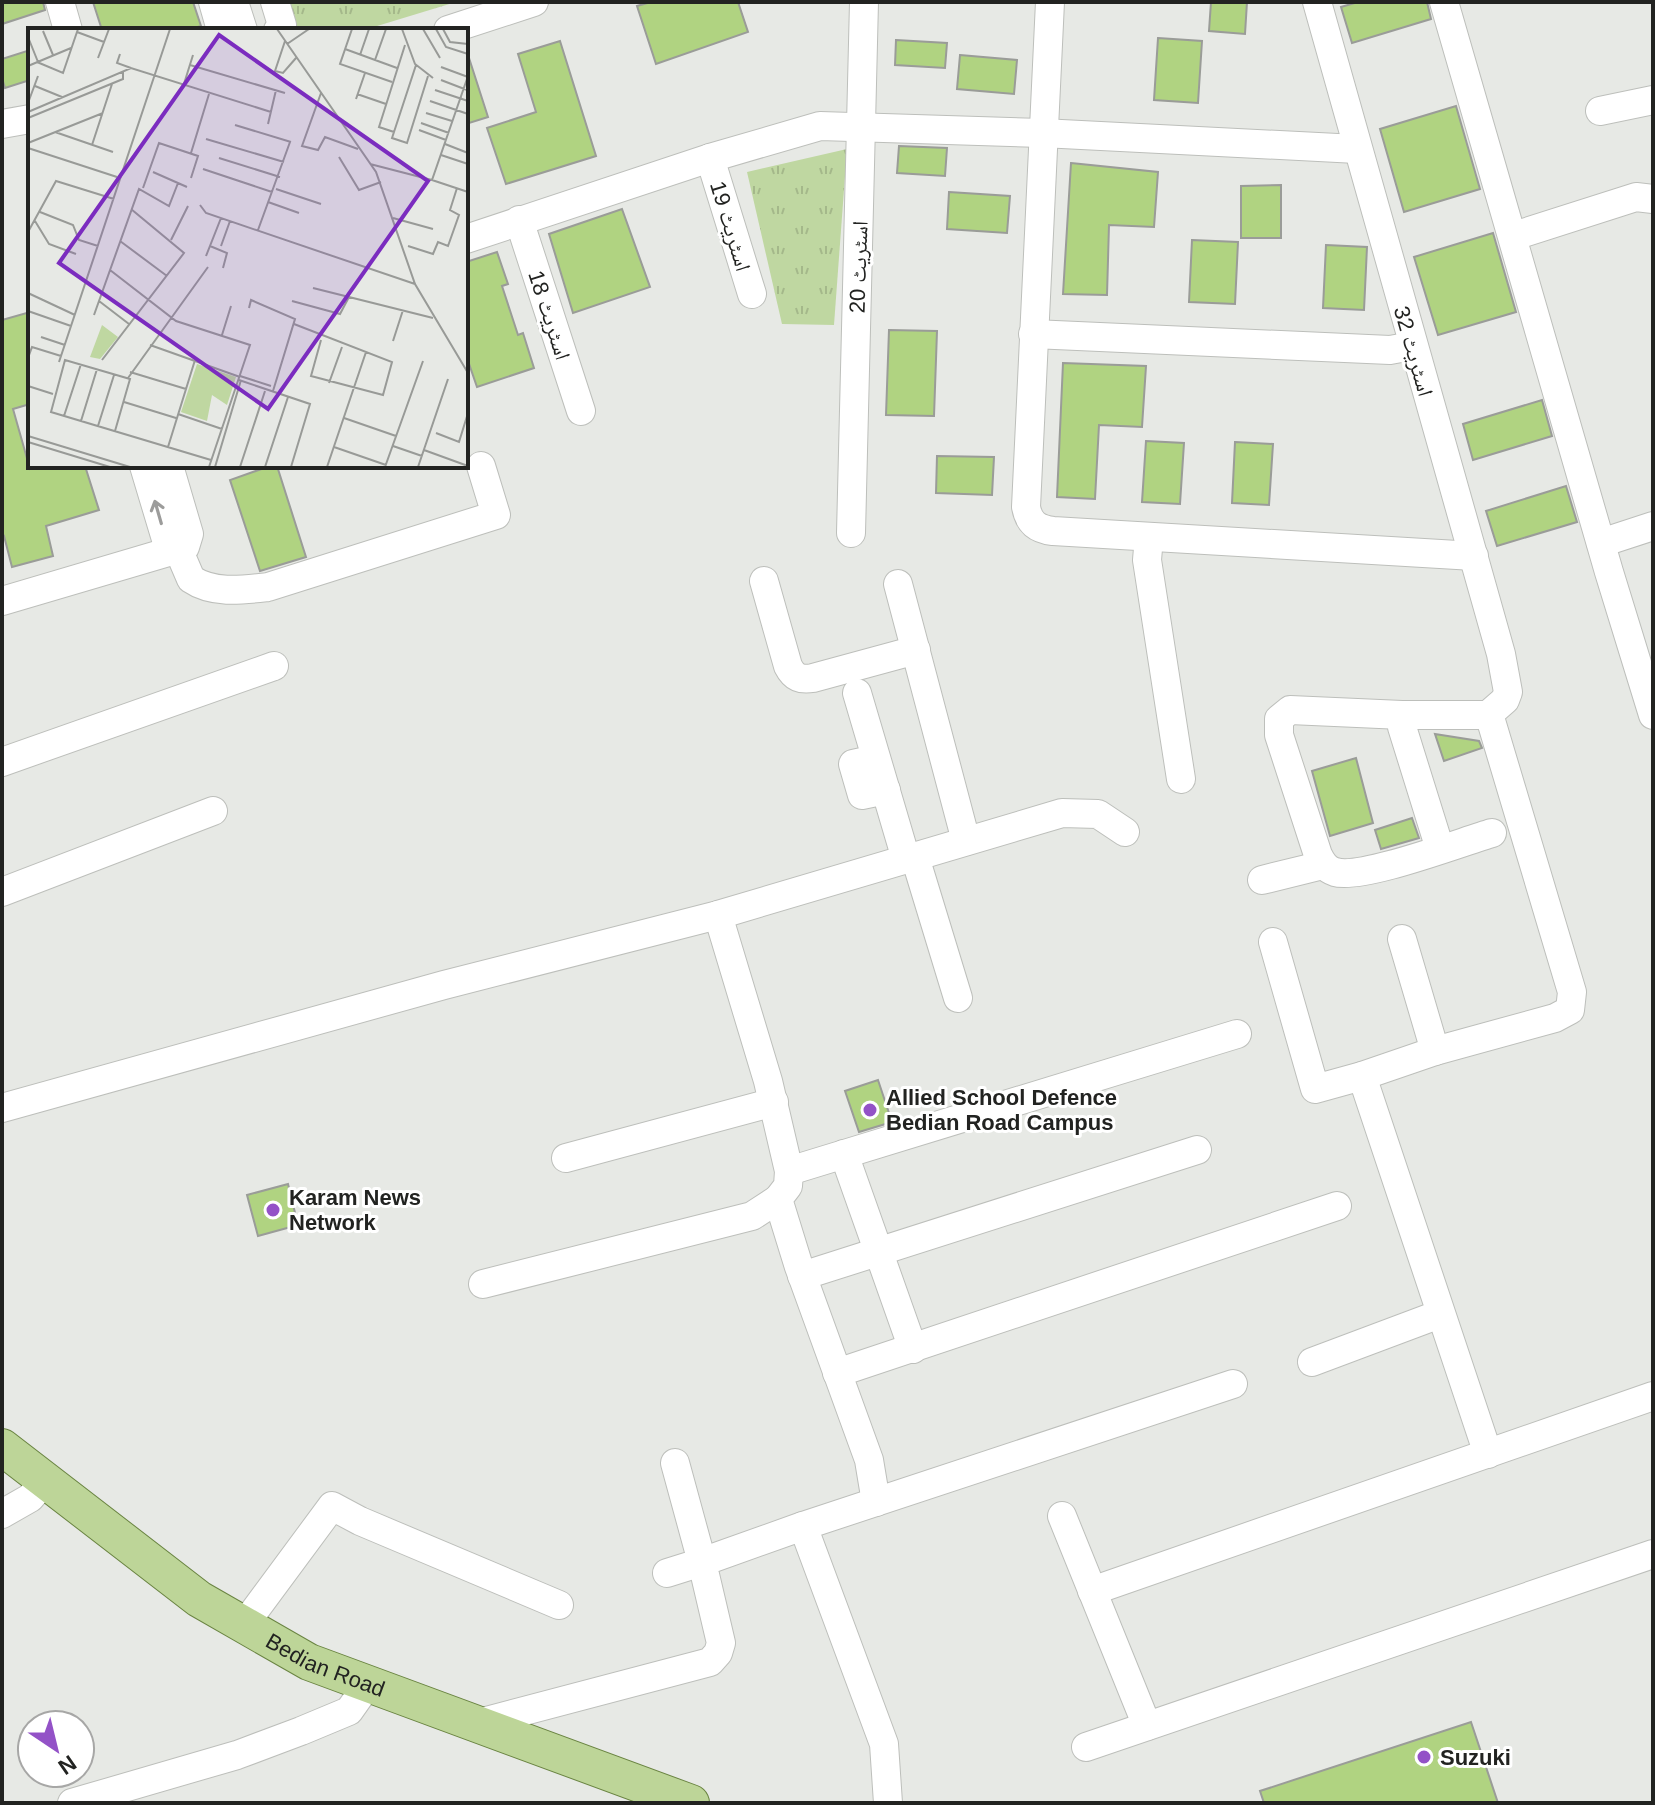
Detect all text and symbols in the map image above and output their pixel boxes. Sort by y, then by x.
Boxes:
inset map [28,28,468,468]
street label: اسٹریٹ 19 [705,178,756,274]
street label: اسٹریٹ 20 [844,220,873,314]
street label: اسٹریٹ 18 [523,267,576,363]
street label: اسٹریٹ 32 [1389,303,1438,399]
one-way arrow [150,500,165,526]
place label: Allied School Defence Bedian Road Campus [886,1085,1117,1135]
marker: Allied School Defence Bedian Road Campus [861,1101,879,1119]
place label: Karam News Network [289,1185,421,1235]
marker: Karam News Network [264,1201,282,1219]
street label: Bedian Road [262,1628,388,1702]
north arrow [16,1709,96,1789]
place label: Suzuki [1440,1745,1511,1770]
marker: Suzuki [1415,1748,1433,1766]
text: N [54,1750,81,1780]

